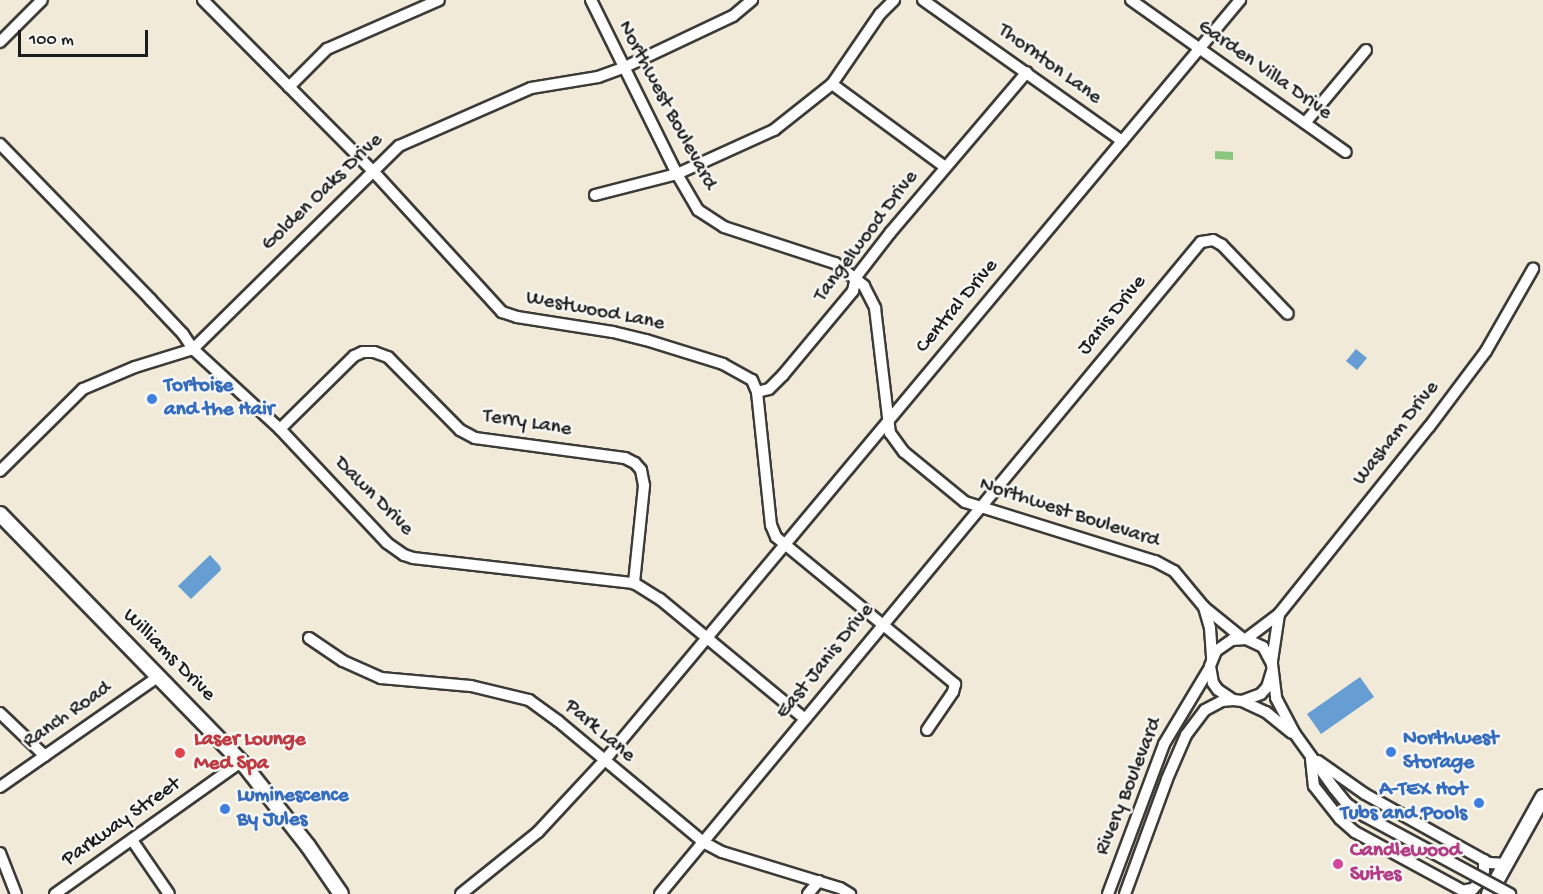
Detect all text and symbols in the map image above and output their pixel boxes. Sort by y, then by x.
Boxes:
street label: Garden Villa Drive [1192,15,1336,127]
street label: Northwest Boulevard [611,17,721,195]
scale bar [21,18,152,56]
street label: Thornton Lane [992,19,1106,111]
text: 100 m [29,30,74,51]
street label: Golden Oaks Drive [257,129,389,257]
street label: Tangelwood Drive [809,166,925,308]
street label: Central Drive [911,255,1005,359]
street label: Janis Drive [1073,271,1153,361]
street label: Westwood Lane [524,286,666,338]
place label: Tortoise and the Hair [164,374,274,424]
street label: Washam Drive [1348,377,1446,491]
marker: Tortoise and the Hair [145,392,159,406]
street label: Terry Lane [481,405,573,443]
street label: Dawn Drive [328,452,418,542]
street label: Northwest Boulevard [976,473,1162,555]
street label: East Janis Drive [772,599,880,725]
street label: Williams Drive [116,604,220,708]
street label: Ranch Road [19,676,117,756]
street label: Park Lane [558,695,640,769]
street label: Rivery Boulevard [1091,715,1169,859]
place label: Northwest Storage [1403,727,1498,777]
place label: Laser Lounge Med Spa [194,728,306,778]
marker: Laser Lounge Med Spa [171,744,189,762]
marker: Northwest Storage [1384,745,1398,759]
street label: Parkway Street [58,773,186,873]
place label: A-TEX Hot Tubs and Pools [1341,778,1467,828]
place label: Luminescence By Jules [237,784,348,834]
marker: A-TEX Hot Tubs and Pools [1472,796,1486,810]
marker: Luminescence By Jules [218,802,232,816]
place label: Candlewood Suites [1350,839,1461,889]
marker: Candlewood Suites [1331,857,1345,871]

